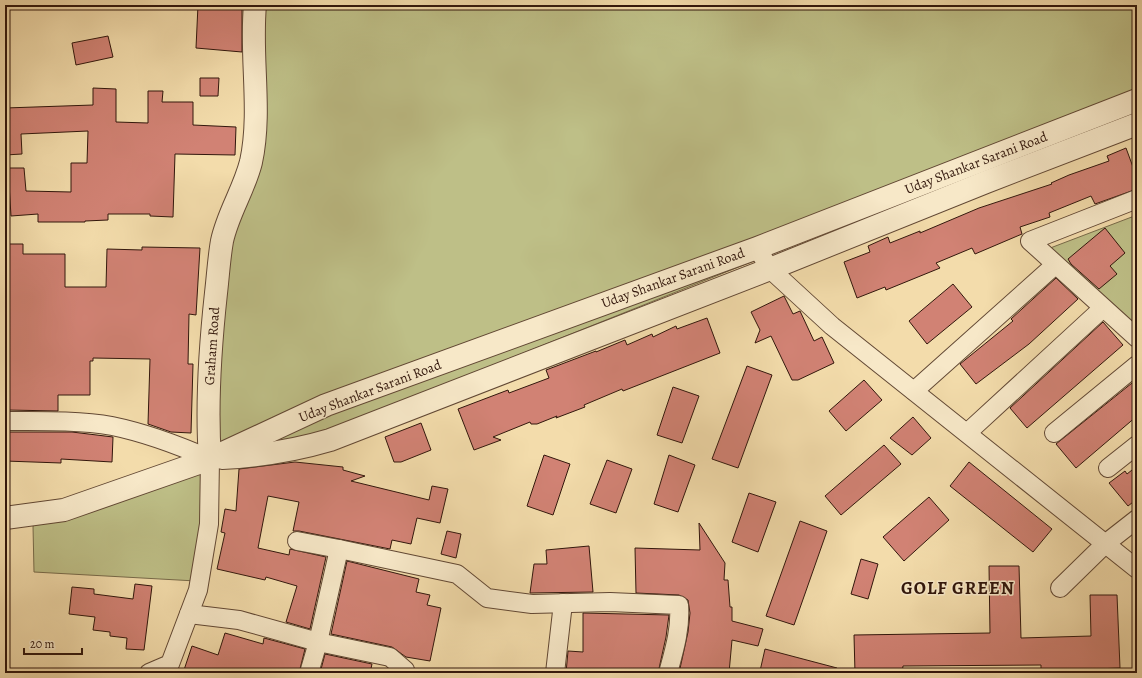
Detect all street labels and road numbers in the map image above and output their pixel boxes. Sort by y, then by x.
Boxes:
street label: Uday Shankar Sarani Road [902,127,1050,199]
street label: Uday Shankar Sarani Road [599,243,748,313]
street label: Graham Road [200,306,224,386]
street label: Uday Shankar Sarani Road [296,355,444,427]

